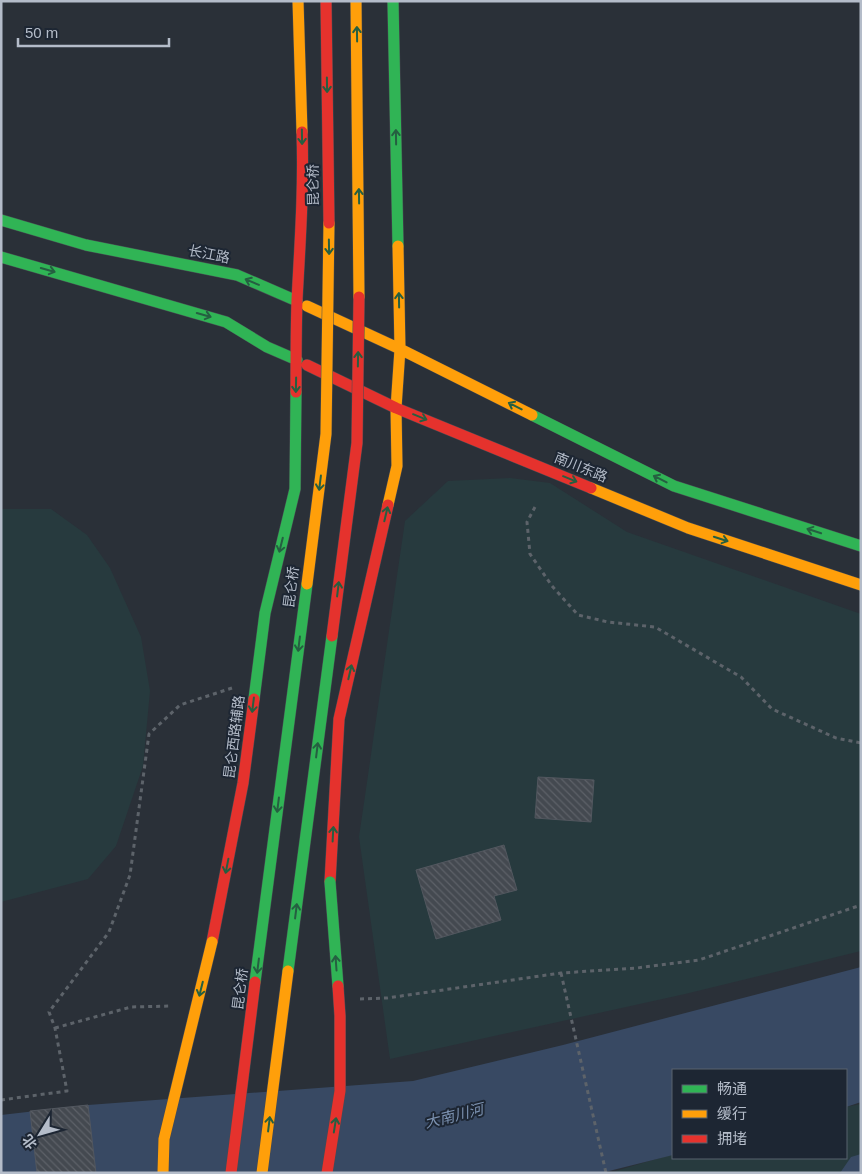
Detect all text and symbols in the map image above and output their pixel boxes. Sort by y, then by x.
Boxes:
scale bar [18,15,169,47]
text: 50 m [25,24,58,41]
one-way arrow [352,26,362,42]
one-way arrow [322,76,332,93]
one-way arrow [297,129,307,145]
one-way arrow [391,130,401,146]
street label: 昆仑桥 [305,164,321,206]
one-way arrow [354,189,364,205]
one-way arrow [324,239,334,255]
street label: 长江路 [187,242,231,266]
one-way arrow [40,266,56,276]
one-way arrow [245,276,260,286]
one-way arrow [395,292,404,308]
one-way arrow [196,311,212,321]
one-way arrow [353,351,363,368]
one-way arrow [291,376,301,392]
one-way arrow [508,401,523,410]
one-way arrow [412,413,427,423]
street label: 南川东路 [552,449,610,485]
one-way arrow [315,474,325,490]
one-way arrow [653,474,668,484]
one-way arrow [562,475,577,485]
one-way arrow [382,506,391,522]
one-way arrow [807,525,823,535]
one-way arrow [713,534,729,544]
one-way arrow [276,537,285,553]
street label: 昆仑桥 [281,565,301,609]
one-way arrow [333,581,343,597]
one-way arrow [294,635,304,651]
one-way arrow [346,665,355,681]
street label: 昆仑西路辅路 [221,694,247,780]
one-way arrow [248,697,258,713]
one-way arrow [312,742,322,758]
one-way arrow [273,797,283,813]
one-way arrow [329,826,338,842]
one-way arrow [222,857,231,873]
one-way arrow [291,903,301,919]
one-way arrow [331,955,341,971]
one-way arrow [253,958,263,974]
street label: 昆仑桥 [230,967,250,1011]
one-way arrow [196,980,205,996]
legend [672,1069,847,1159]
text: 畅通 [717,1080,747,1097]
water label: 大南川河 [423,1099,488,1131]
text: 缓行 [717,1105,747,1122]
north arrow [15,1109,65,1159]
one-way arrow [264,1117,274,1133]
one-way arrow [330,1117,340,1133]
text: 拥堵 [717,1130,747,1147]
text: 北 [19,1131,40,1152]

